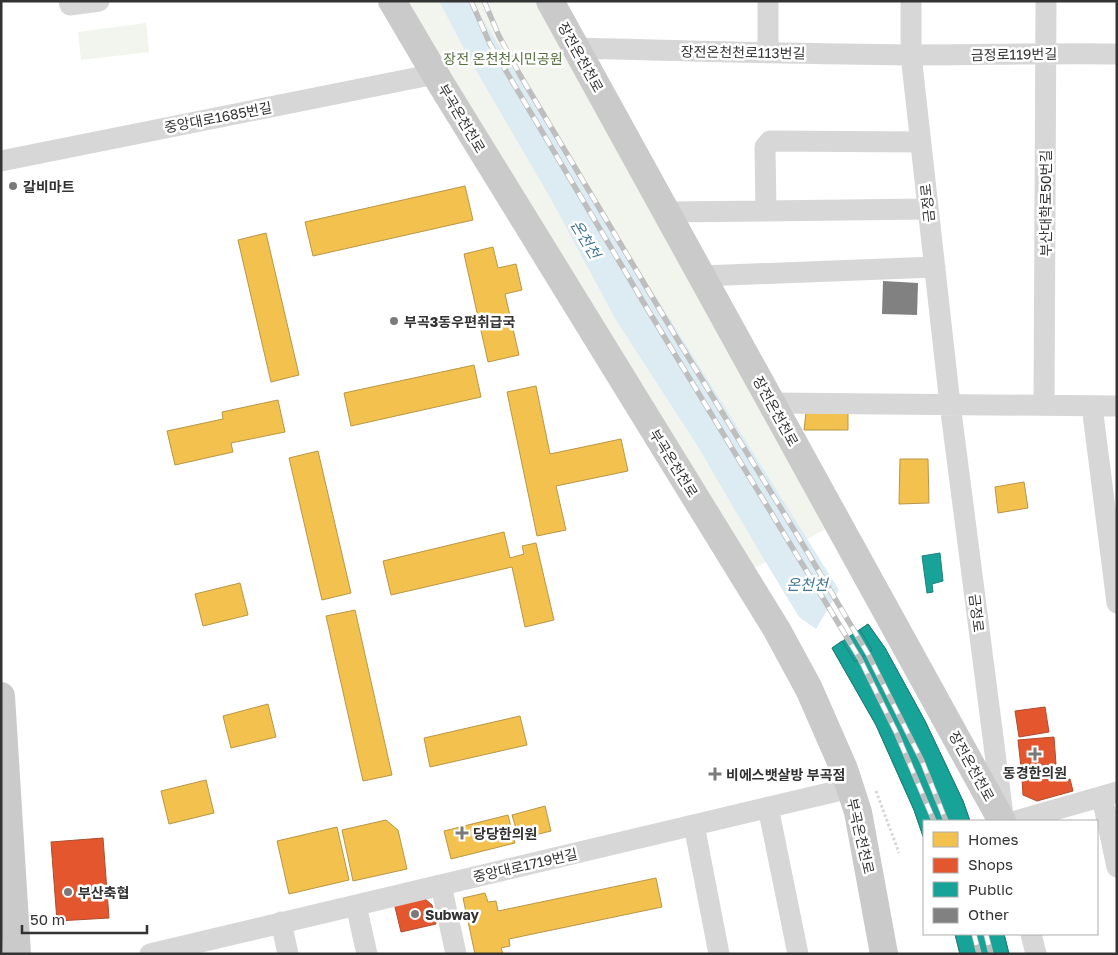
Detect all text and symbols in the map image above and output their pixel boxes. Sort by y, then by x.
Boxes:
street label: 장전온천천로 [555,19,607,95]
street label: 장전온천천로113번길 [680,42,806,62]
street label: 금정로119번길 [971,45,1057,63]
park label: 장전 온천천시민공원 [443,50,563,67]
street label: 부곡온천천로 [435,81,489,156]
street label: 중앙대로1685번길 [163,98,273,136]
street label: 부산대학로50번길 [1037,150,1054,256]
place label: 갈비마트 [23,178,75,195]
marker: 갈비마트 [7,180,19,192]
street label: 금정로 [917,183,937,223]
water label: 온천천 [568,217,606,263]
place label: 부곡3동우편취급국 [404,313,516,330]
marker: 부곡3동우편취급국 [388,315,400,327]
street label: 장전온천천로 [750,373,802,449]
street label: 부곡온천천로 [646,426,702,500]
water label: 온천천 [786,575,830,593]
street label: 금정로 [966,593,988,633]
street label: 장전온천천로 [946,728,998,804]
marker: 동경한의원 [1028,747,1042,761]
place label: 동경한의원 [1003,764,1067,781]
place label: 비에스뱃살방 부곡점 [726,766,845,783]
marker: 비에스뱃살방 부곡점 [708,767,722,781]
street label: 부곡온천천로 [844,796,878,876]
legend [923,820,1098,935]
place label: 당당한의원 [473,825,537,842]
marker: 당당한의원 [455,826,469,840]
text: Homes [968,830,1018,848]
street label: 중앙대로1719번길 [471,845,579,885]
text: Shops [968,855,1013,873]
text: Public [968,880,1013,898]
place label: 부산축협 [78,884,130,901]
marker: 부산축협 [62,886,74,898]
scale bar [22,902,148,934]
text: Other [968,905,1009,923]
place label: Subway [425,906,479,923]
marker: Subway [409,908,421,920]
text: 50 m [30,910,65,928]

